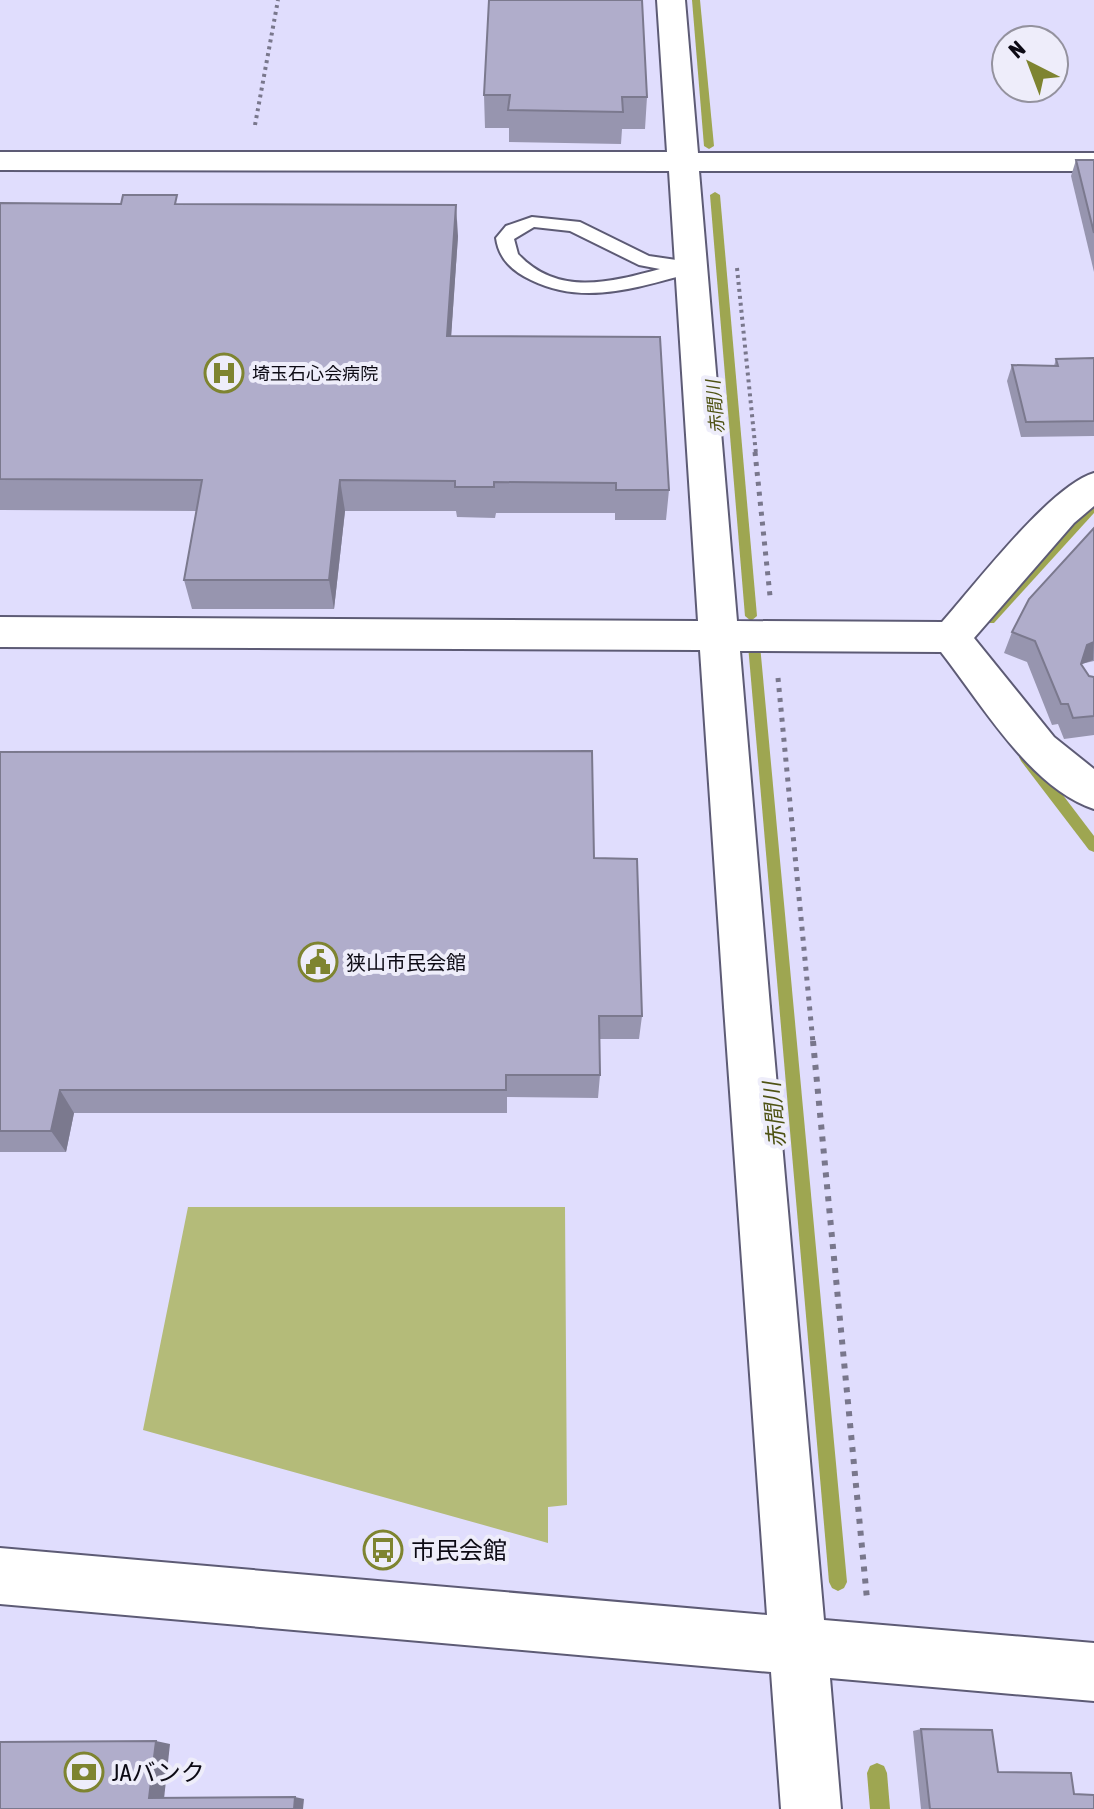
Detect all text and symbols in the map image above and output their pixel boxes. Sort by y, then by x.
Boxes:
north arrow [990,24,1070,104]
text: N [1003,35,1030,63]
hospital icon: 埼玉石心会病院 [203,352,245,394]
place label: 埼玉石心会病院 [252,363,378,384]
water label: 赤間川 [702,377,728,435]
public building icon: 狭山市民会館 [297,941,339,983]
place label: 狭山市民会館 [346,951,466,974]
water label: 赤間川 [758,1079,790,1149]
bus stop icon: 市民会館 [362,1529,404,1571]
place label: 市民会館 [411,1537,507,1564]
bank icon: JAバンク [63,1751,105,1793]
place label: JAバンク [112,1759,205,1786]

